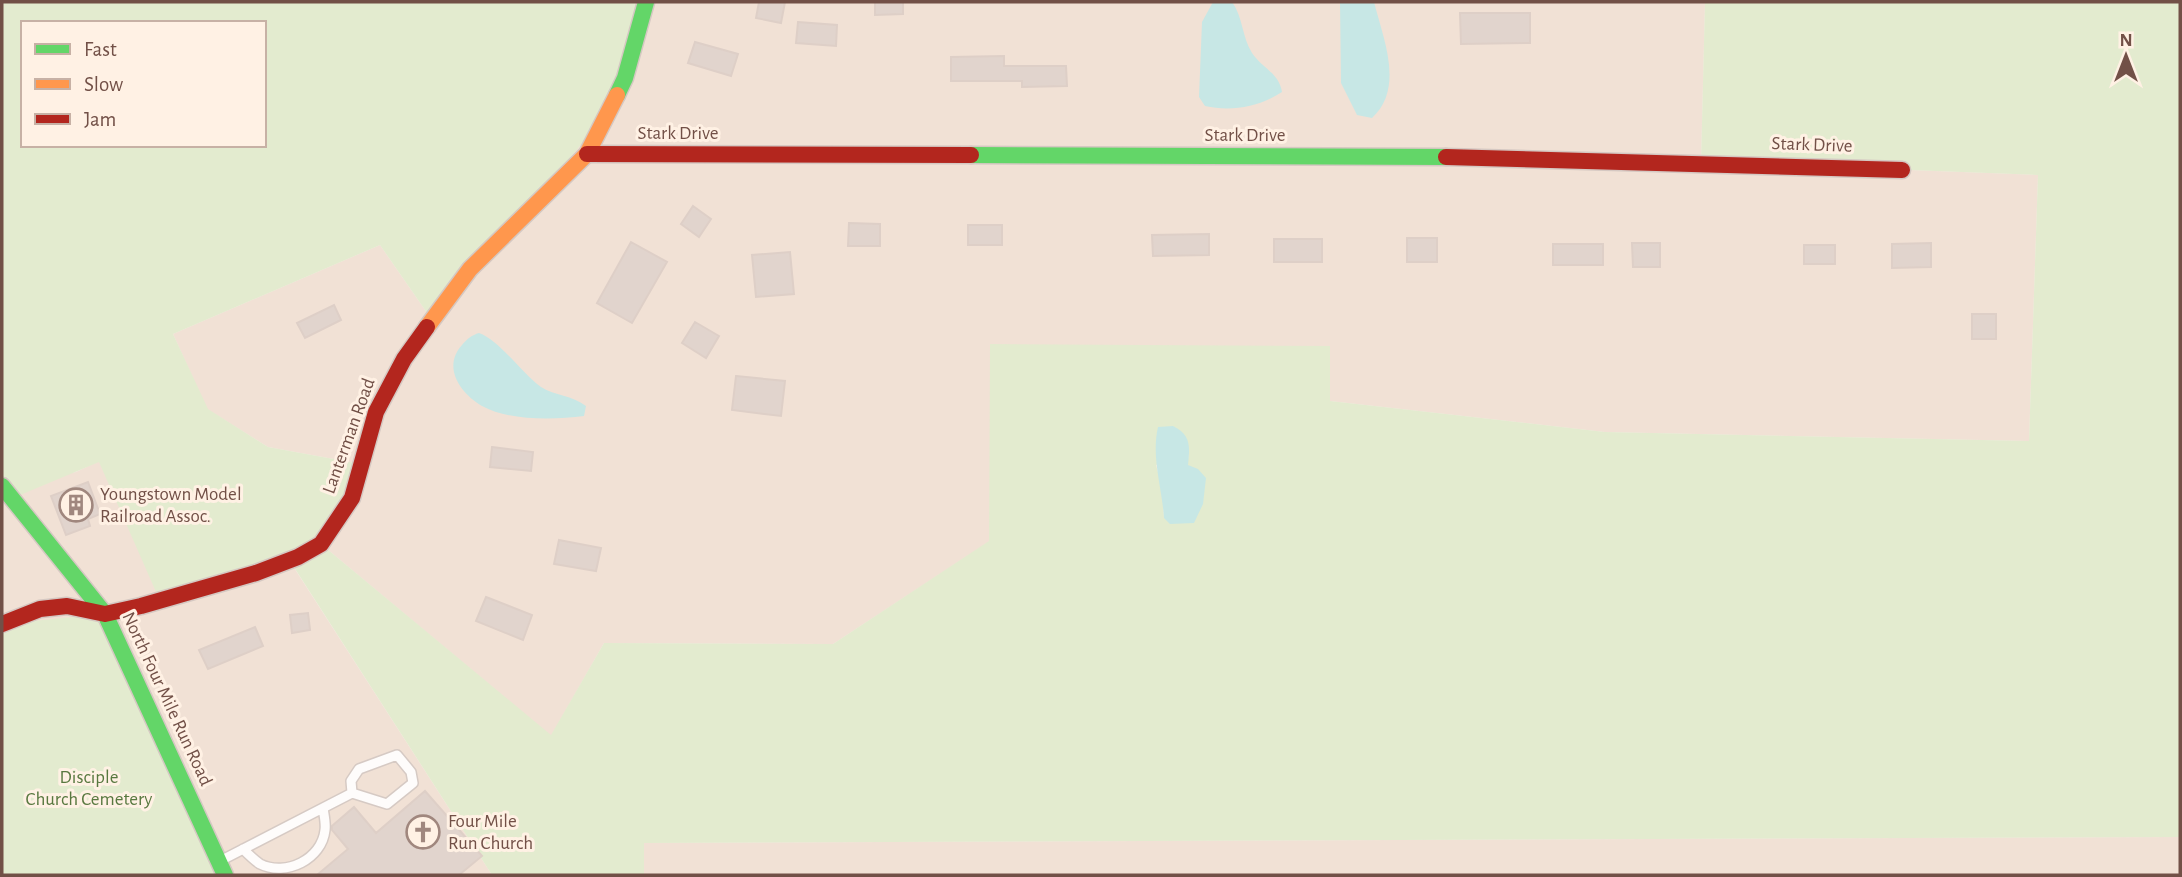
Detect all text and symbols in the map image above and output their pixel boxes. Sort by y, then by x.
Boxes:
legend [21,21,266,147]
north arrow [2091,21,2161,91]
text: N [2119,31,2133,50]
text: Fast [84,39,117,60]
text: Slow [84,74,123,95]
text: Jam [84,109,116,130]
street label: Stark Drive [637,124,719,143]
street label: Stark Drive [1204,126,1286,145]
street label: Stark Drive [1771,134,1853,156]
street label: Lanterman Road [319,376,379,496]
place label: Youngstown Model Railroad Assoc. [100,485,242,526]
building icon: Youngstown Model Railroad Assoc. [57,486,95,524]
street label: North Four Mile Run Road [118,609,216,789]
park label: Disciple Church Cemetery [26,768,152,809]
place label: Four Mile Run Church [448,812,533,853]
church icon: Four Mile Run Church [404,813,442,851]

